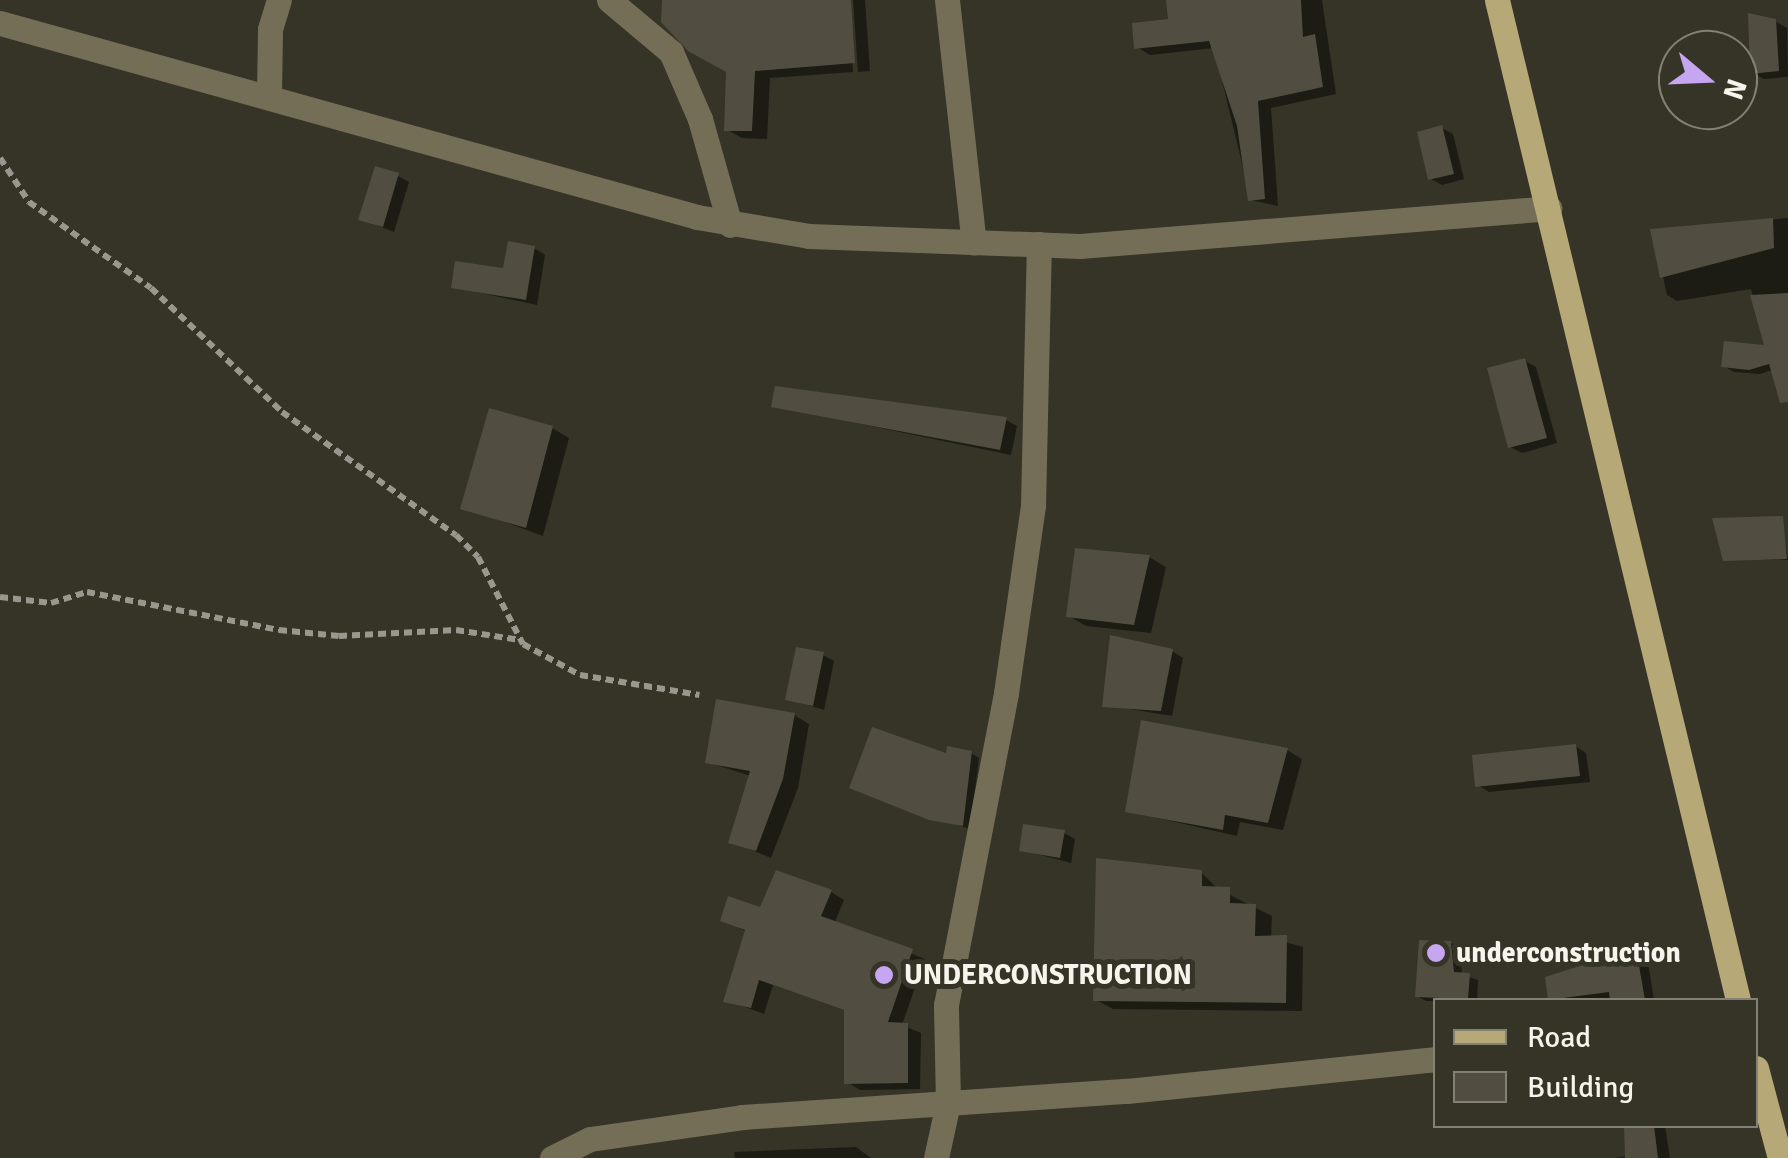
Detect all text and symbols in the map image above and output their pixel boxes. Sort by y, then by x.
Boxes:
north arrow [1658,30,1758,130]
text: N [1715,74,1754,104]
place label: underconstruction [1456,936,1681,970]
marker: underconstruction [1425,942,1447,964]
place label: UNDERCONSTRUCTION [904,958,1192,992]
marker: UNDERCONSTRUCTION [873,964,895,986]
legend [1433,998,1758,1128]
text: Road [1527,1019,1591,1056]
text: Building [1527,1069,1634,1106]

